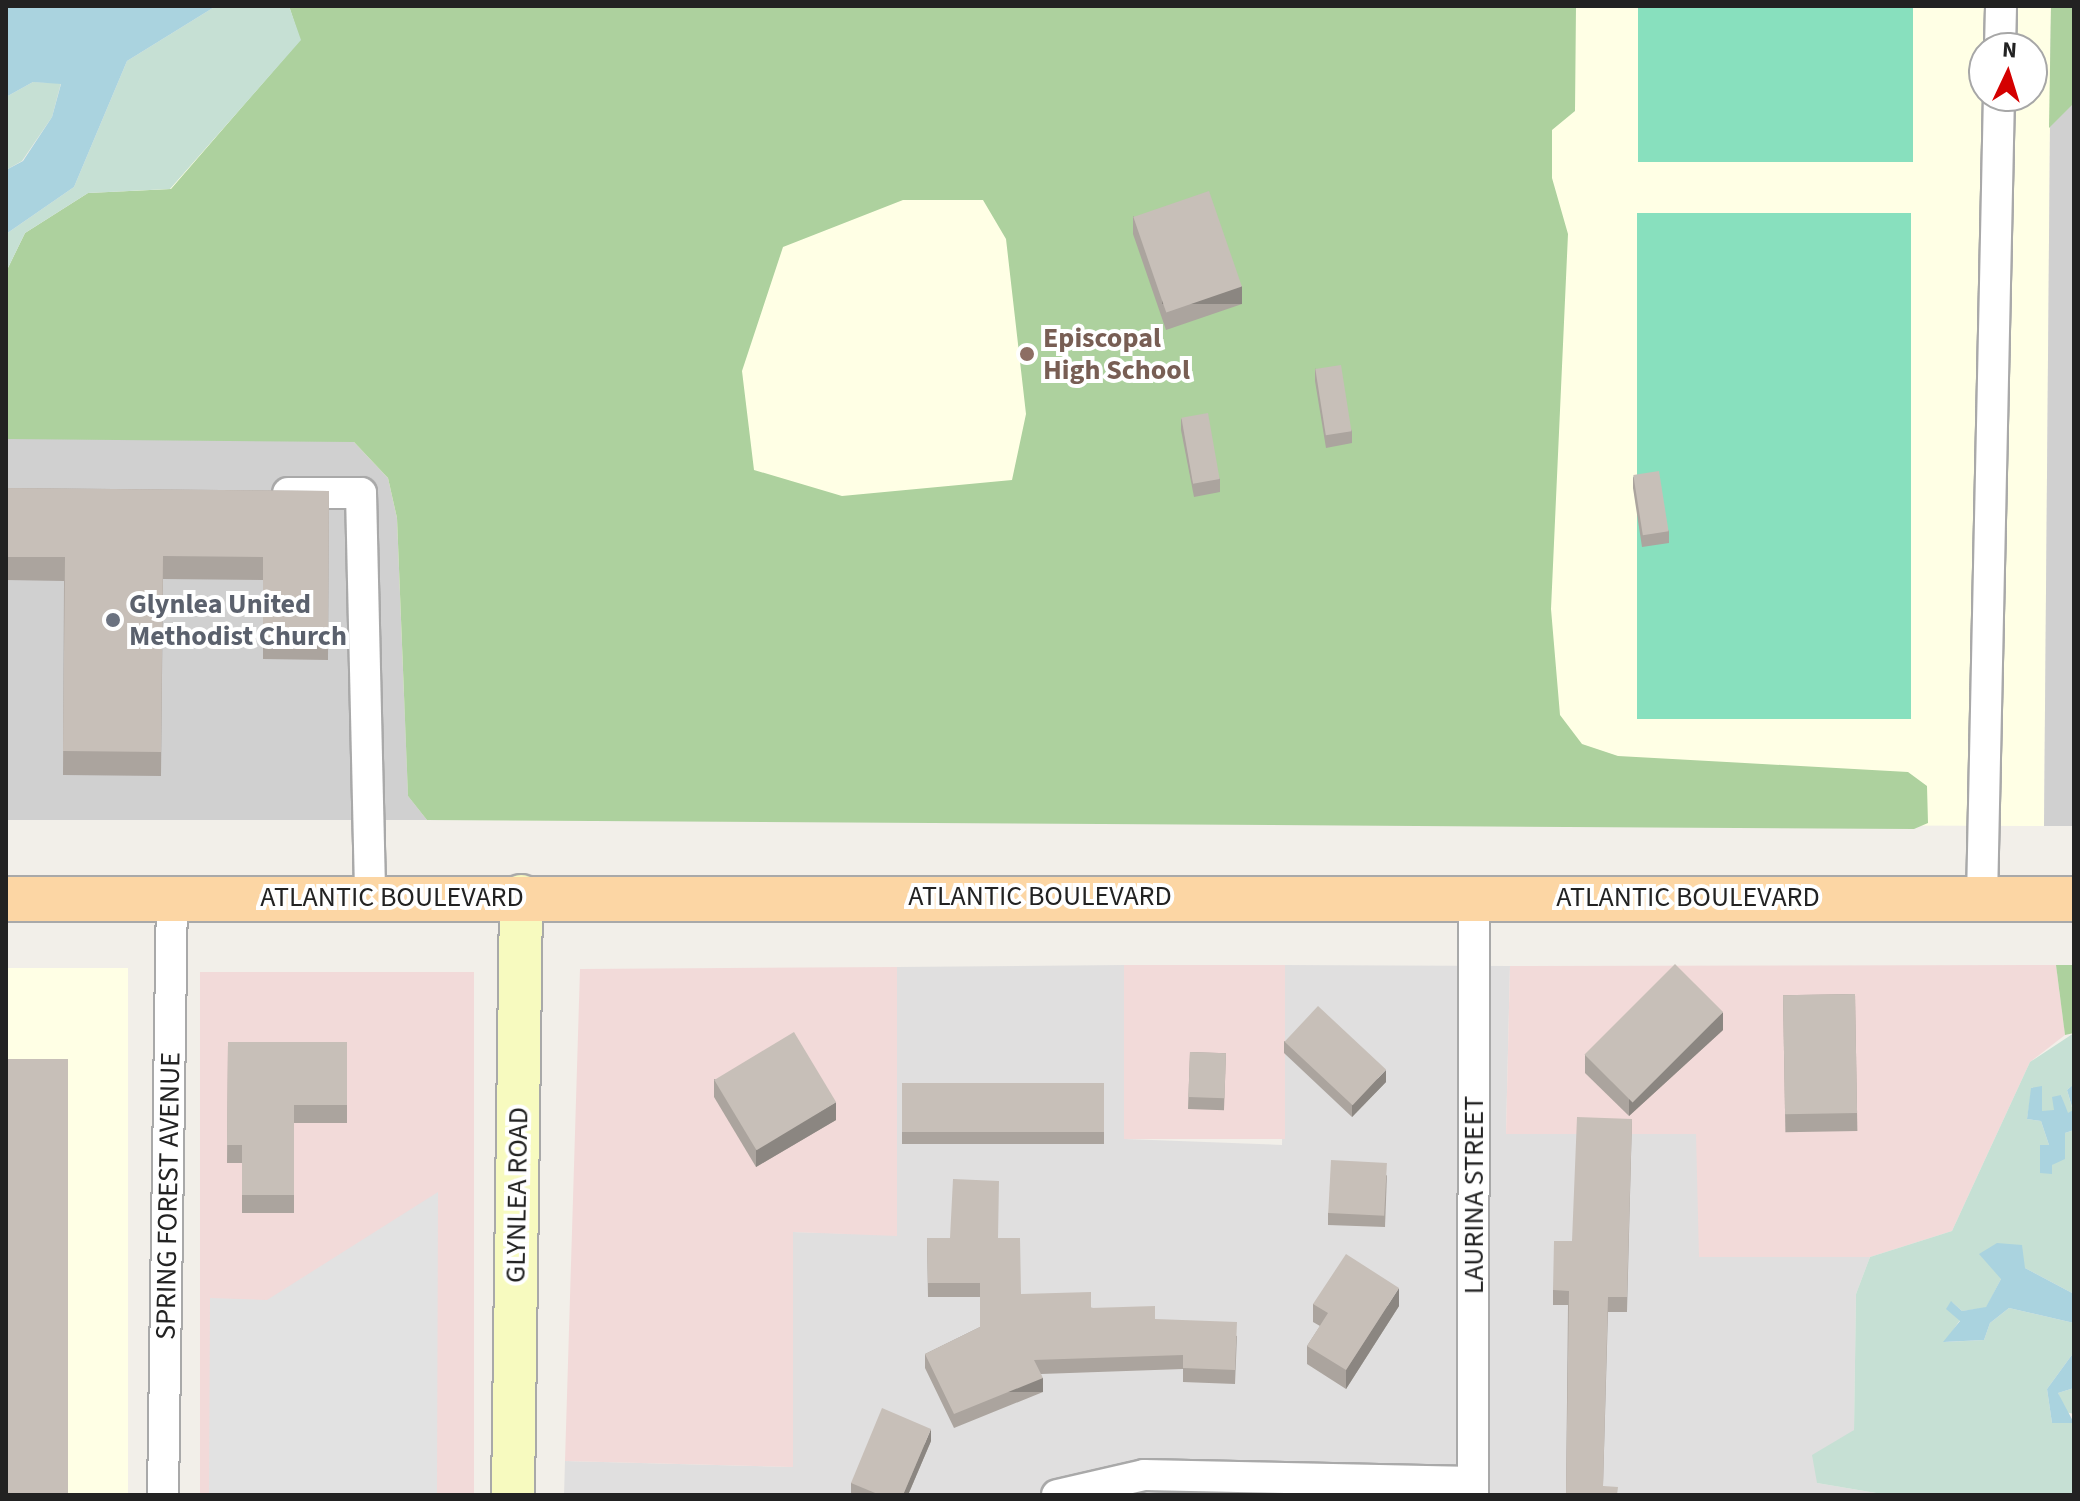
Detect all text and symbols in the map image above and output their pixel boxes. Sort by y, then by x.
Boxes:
north arrow [1968,32,2048,112]
text: N [2001,34,2018,67]
place label: Episcopal High School [1043,321,1190,387]
marker: Episcopal High School [1018,345,1036,363]
place label: Glynlea United Methodist Church [129,587,347,653]
marker: Glynlea United Methodist Church [104,611,122,629]
street label: ATLANTIC BOULEVARD [908,879,1172,913]
street label: ATLANTIC BOULEVARD [260,880,524,914]
street label: ATLANTIC BOULEVARD [1556,880,1820,914]
street label: SPRING FOREST AVENUE [149,1052,187,1340]
street label: LAURINA STREET [1457,1096,1491,1294]
street label: GLYNLEA ROAD [499,1107,535,1283]

